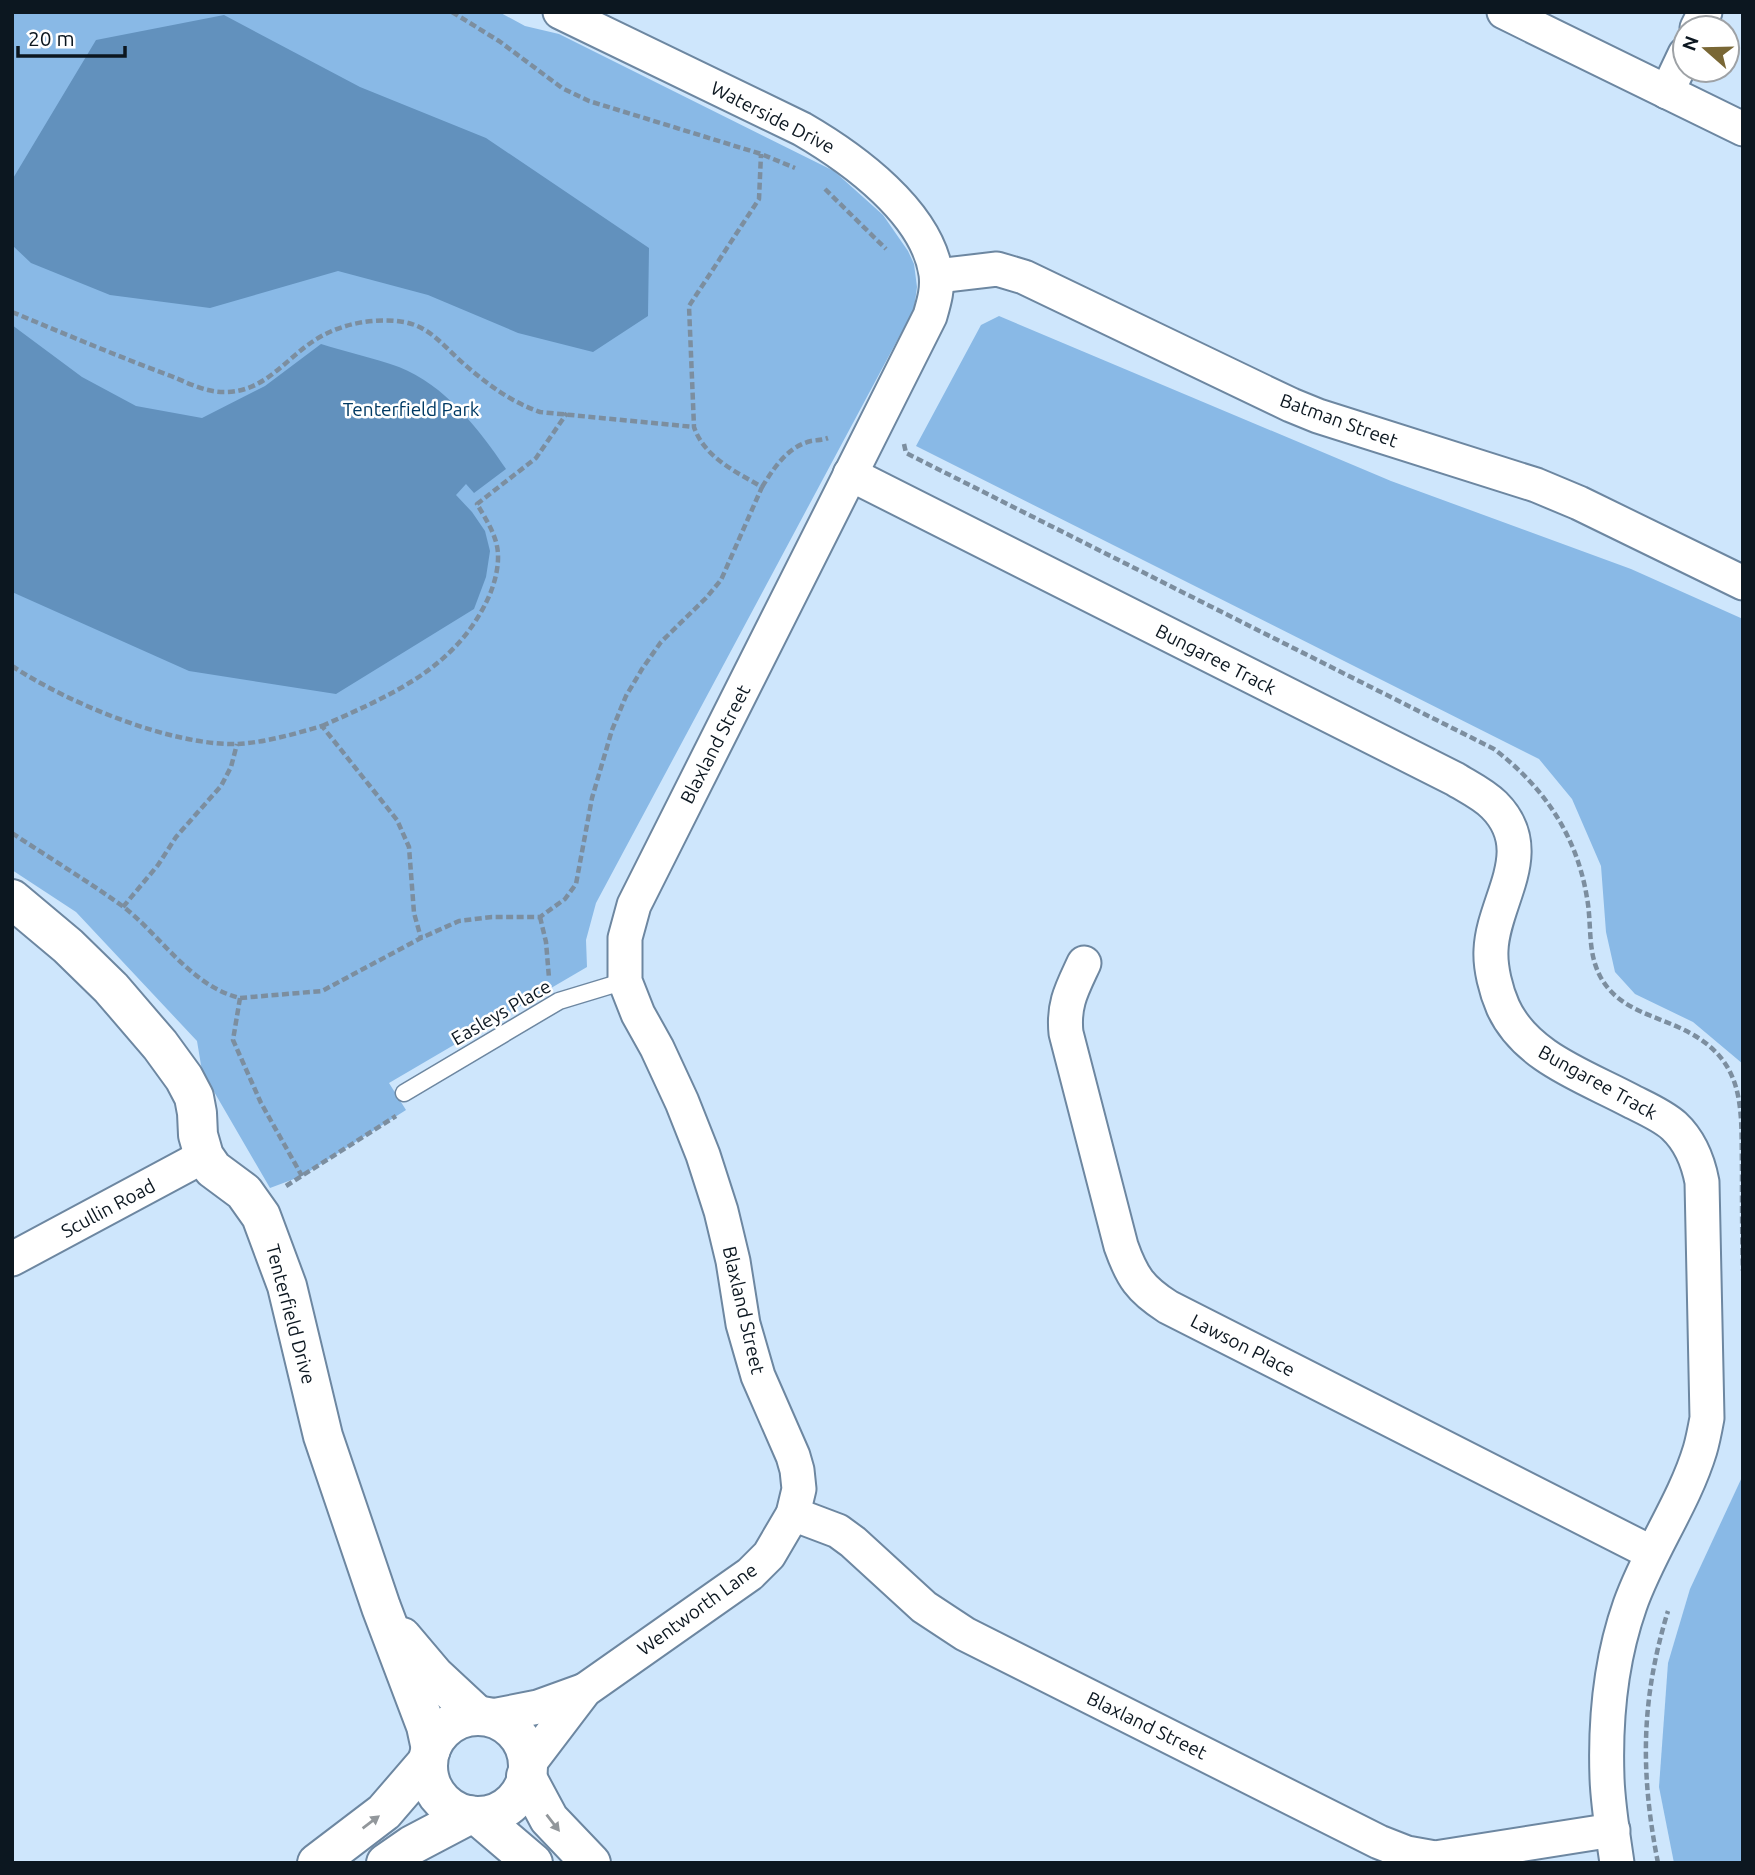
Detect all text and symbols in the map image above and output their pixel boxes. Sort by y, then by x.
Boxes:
scale bar [18,14,124,58]
north arrow [1671,14,1741,84]
text: 20 m [28,26,75,50]
text: N [1677,33,1703,54]
street label: Waterside Drive [708,76,838,158]
street label: Batman Street [1277,389,1401,452]
park label: Tenterfield Park [343,398,480,420]
street label: Bungaree Track [1152,619,1280,699]
street label: Blaxland Street [676,680,755,807]
street label: Easleys Place [447,975,555,1049]
street label: Bungaree Track [1535,1040,1662,1124]
street label: Scullin Road [57,1174,159,1242]
street label: Tenterfield Drive [262,1242,320,1386]
street label: Blaxland Street [719,1244,770,1377]
street label: Lawson Place [1187,1309,1299,1381]
street label: Wentworth Lane [633,1558,761,1660]
street label: Blaxland Street [1083,1686,1211,1764]
one-way arrow [362,1814,380,1829]
one-way arrow [545,1814,560,1832]

